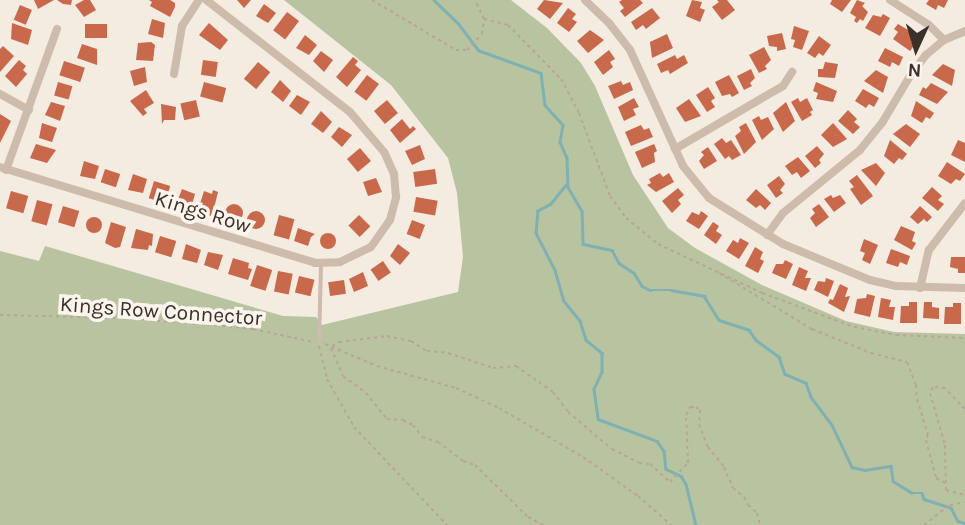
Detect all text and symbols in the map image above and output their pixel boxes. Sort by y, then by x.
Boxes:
north arrow [881,14,951,84]
text: N [907,59,922,81]
street label: Kings Row [152,185,254,239]
street label: Kings Row Connector [59,291,263,331]

